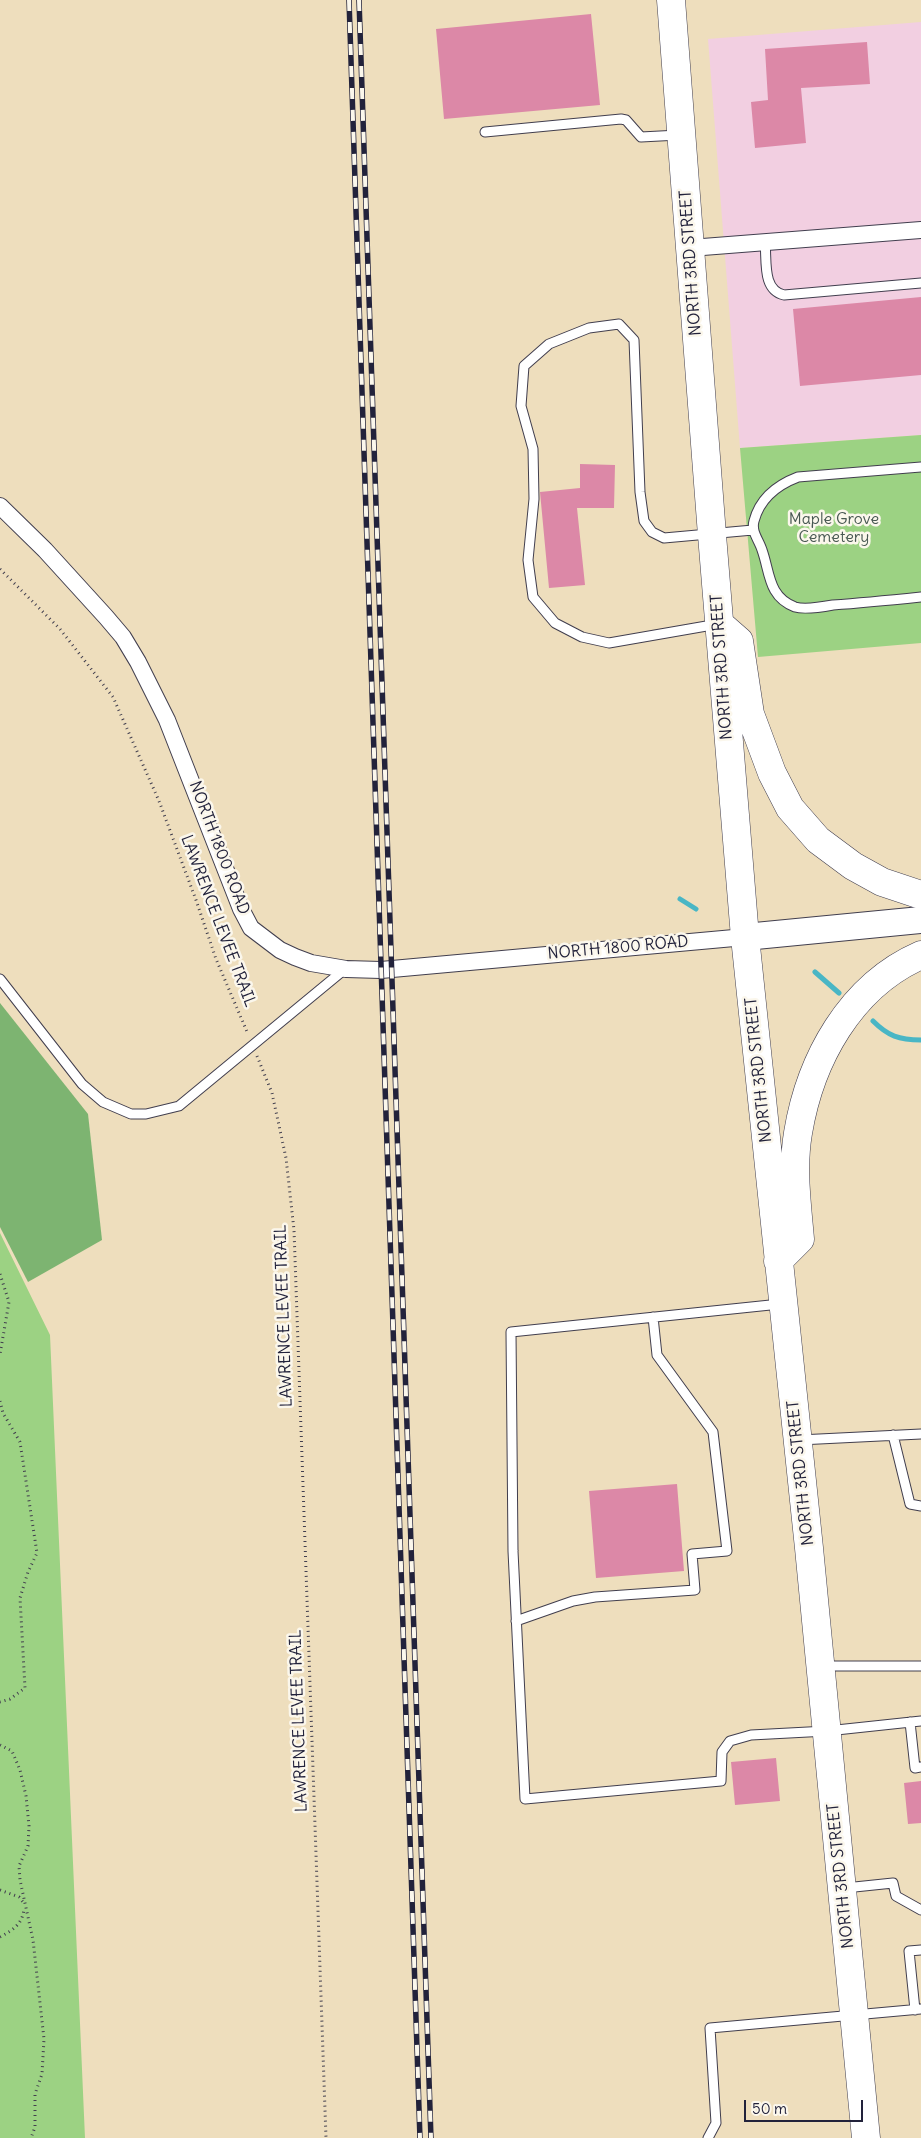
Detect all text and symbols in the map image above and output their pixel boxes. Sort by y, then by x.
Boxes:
street label: NORTH 3RD STREET [676,190,706,336]
park label: Maple Grove Cemetery [789,509,879,547]
street label: NORTH 3RD STREET [707,594,737,740]
street label: NORTH 1800 ROAD [185,779,253,917]
street label: LAWRENCE LEVEE TRAIL [176,832,260,1010]
street label: NORTH 1800 ROAD [547,932,689,964]
street label: NORTH 3RD STREET [742,996,776,1144]
street label: LAWRENCE LEVEE TRAIL [271,1224,297,1408]
street label: NORTH 3RD STREET [784,1399,818,1547]
street label: LAWRENCE LEVEE TRAIL [286,1629,312,1813]
street label: NORTH 3RD STREET [824,1802,858,1950]
scale bar [746,2090,865,2122]
text: 50 m [752,2099,787,2118]

